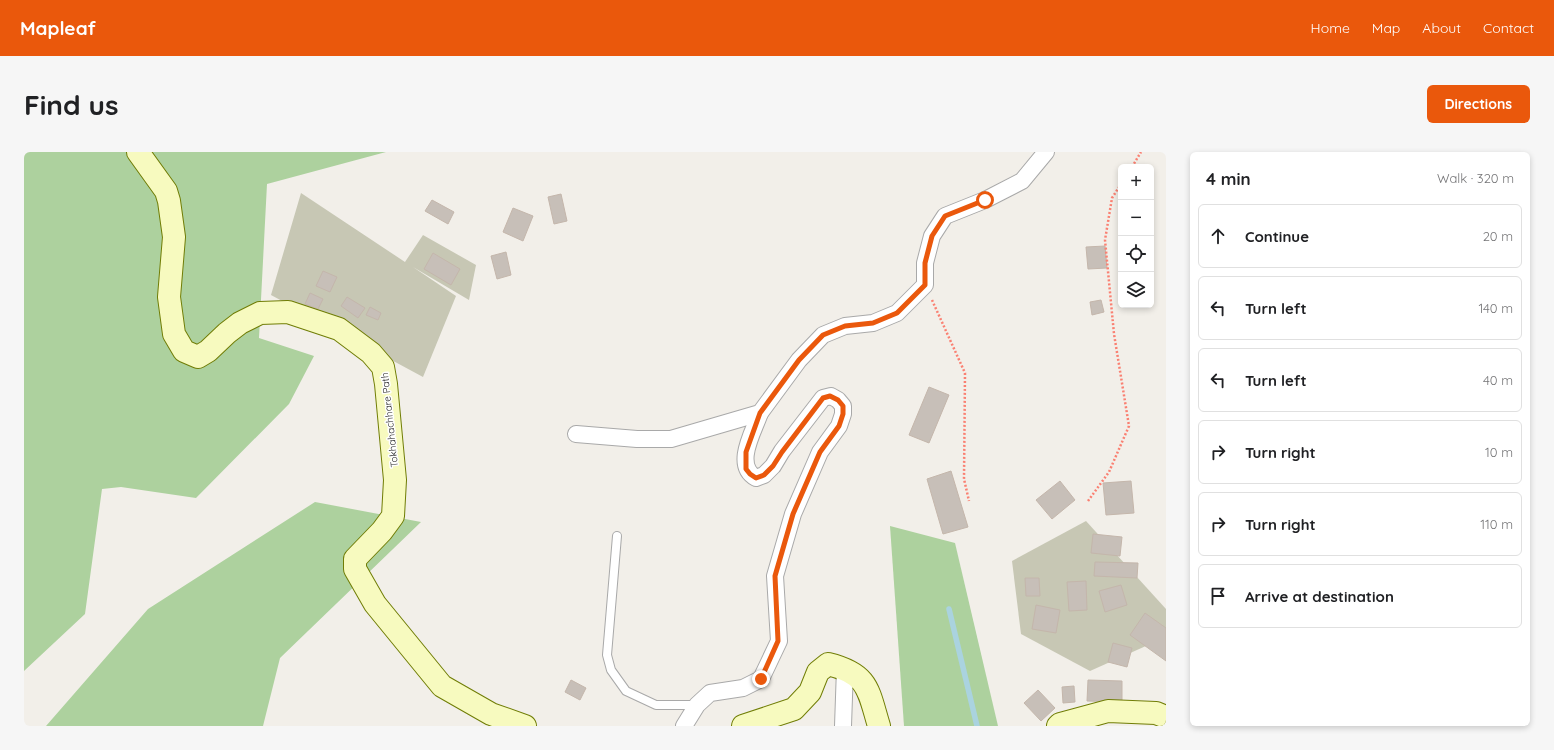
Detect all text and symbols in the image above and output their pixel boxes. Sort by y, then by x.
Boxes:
text: Mapleaf [20,16,96,40]
text: Home [1311,19,1350,37]
text: Map [1372,19,1400,37]
text: About [1422,19,1461,37]
text: Contact [1483,19,1534,37]
button: Directions [1427,85,1530,123]
text: Find us [24,87,118,122]
map controls [1118,164,1154,308]
button: + [1118,164,1154,200]
text: 4 min [1206,168,1251,189]
text: Walk · 320 m [1437,170,1514,186]
route start [976,191,994,209]
button: − [1118,200,1154,236]
icon: ahead [1207,225,1229,247]
text: Continue [1245,227,1309,246]
text: 20 m [1483,228,1513,244]
button: locate [1118,236,1154,272]
button: layers [1118,272,1154,308]
icon: left [1207,297,1229,319]
text: Turn left [1245,299,1307,318]
text: 140 m [1478,300,1513,316]
icon: left [1207,369,1229,391]
text: Turn left [1245,371,1307,390]
street label: Tokhahachhare Path [378,372,401,468]
text: 40 m [1483,372,1513,388]
icon: right [1207,441,1229,463]
text: Turn right [1245,443,1316,462]
text: 10 m [1485,444,1513,460]
icon: right [1207,513,1229,535]
text: Turn right [1245,515,1316,534]
text: 110 m [1480,516,1513,532]
icon: arrive [1207,585,1229,607]
text: Arrive at destination [1245,587,1394,606]
route end [752,670,770,688]

